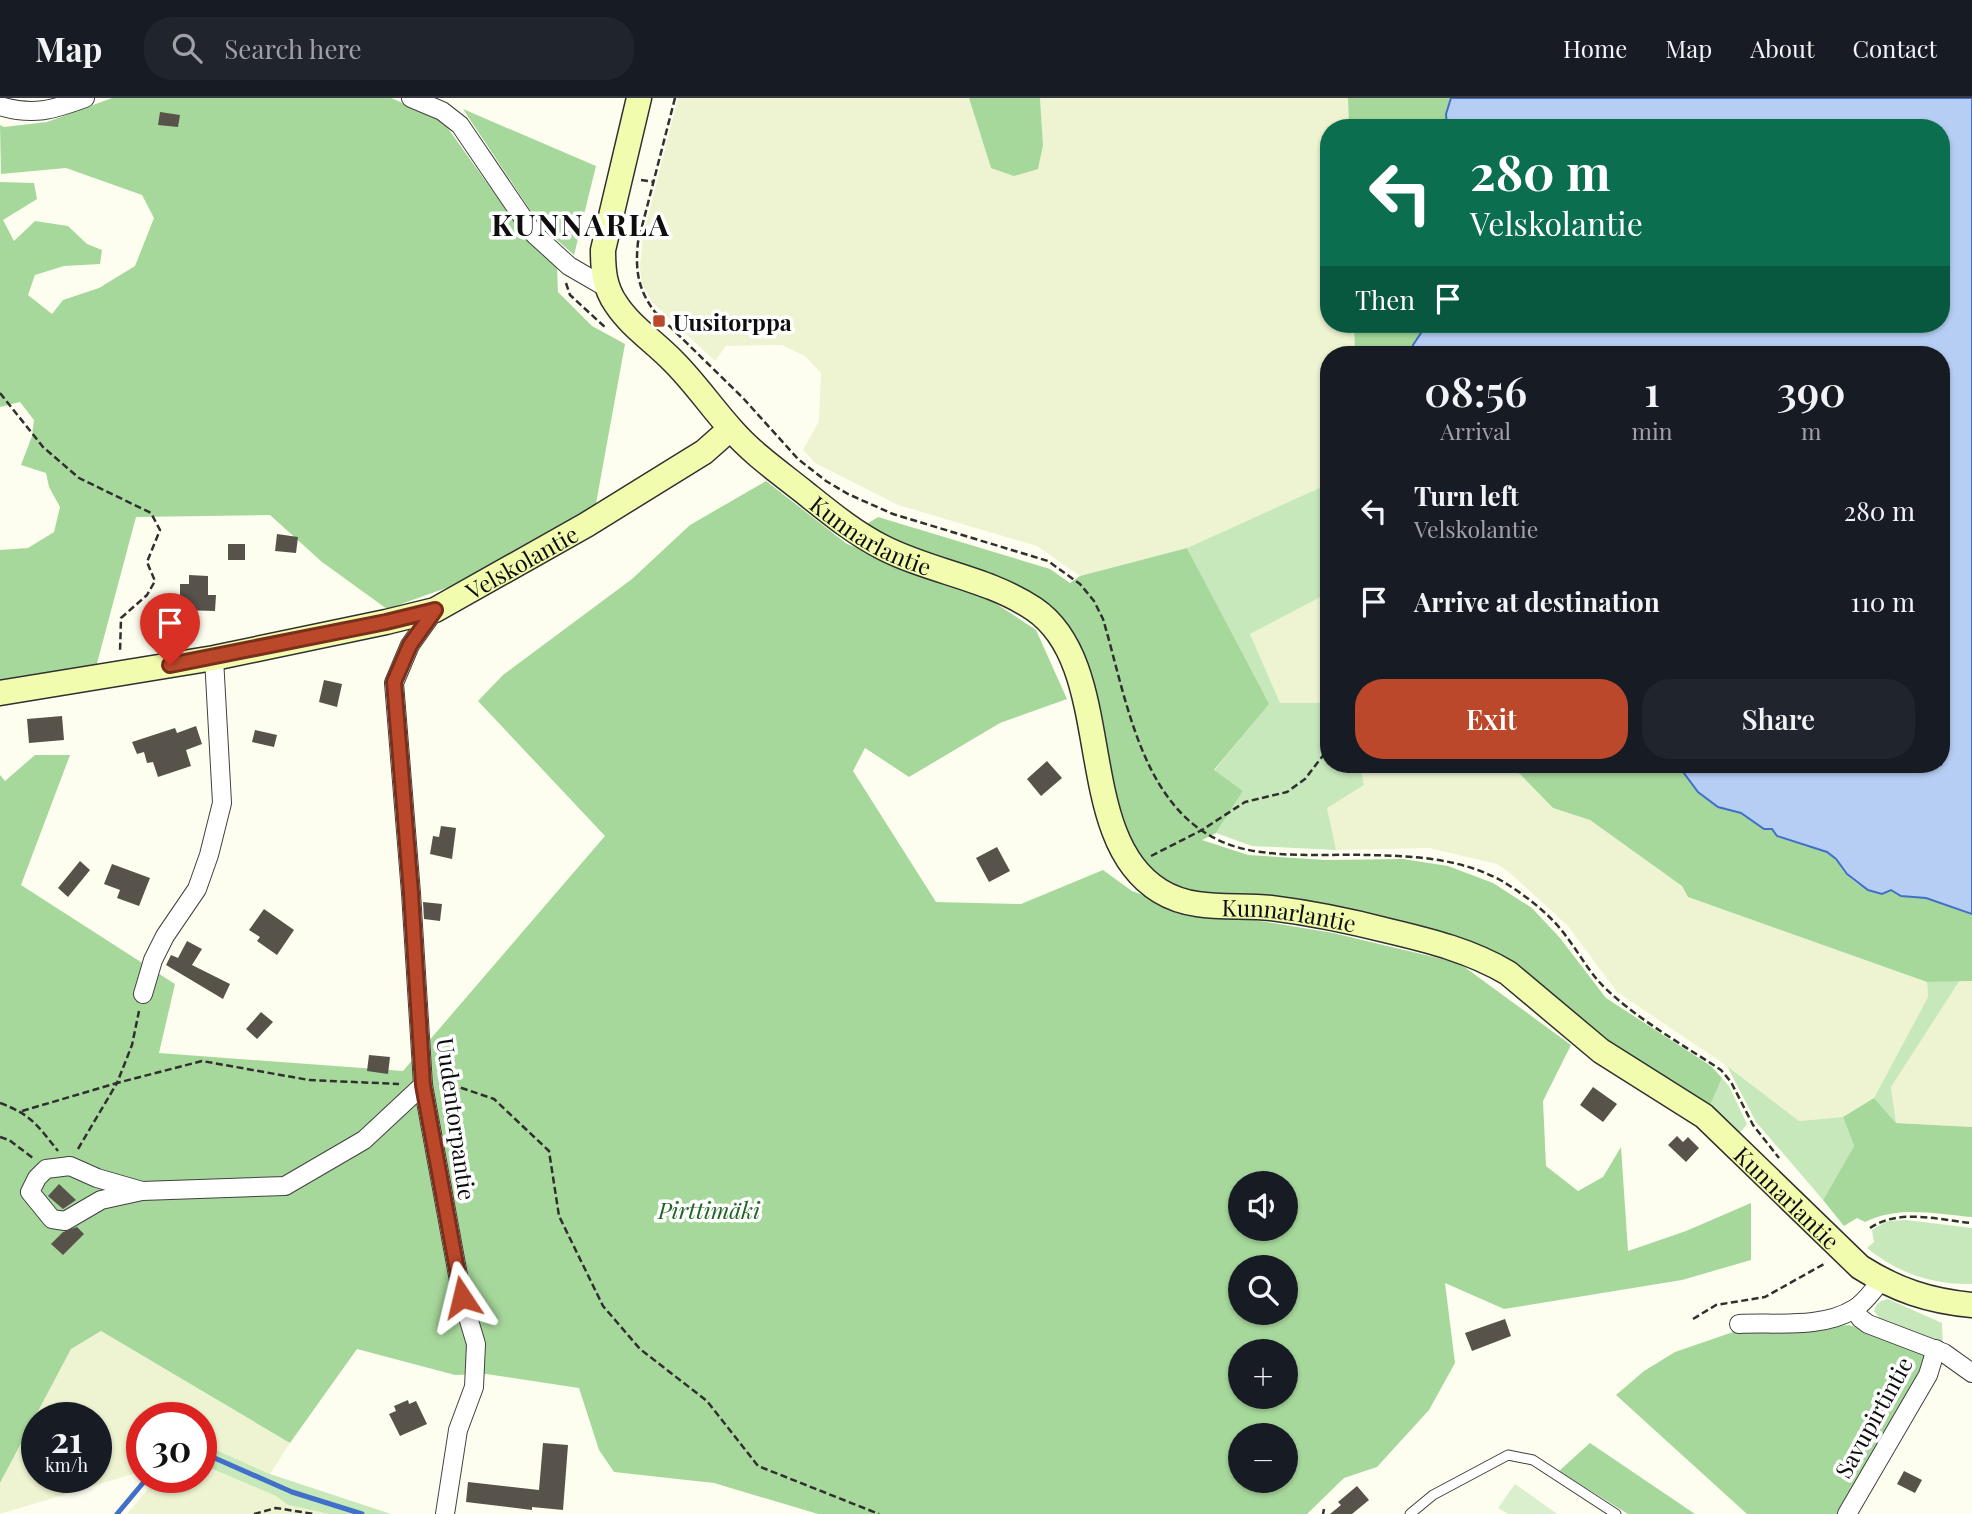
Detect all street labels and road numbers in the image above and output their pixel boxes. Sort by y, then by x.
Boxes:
street label: Kunnarlantie [804,488,936,581]
street label: Velskolantie [459,517,583,606]
street label: Kunnarlantie [1222,891,1359,938]
street label: Uudentorpantie [430,1036,484,1202]
street label: Kunnarlantie [1728,1139,1847,1255]
street label: Savupirtintie [1827,1351,1919,1483]

